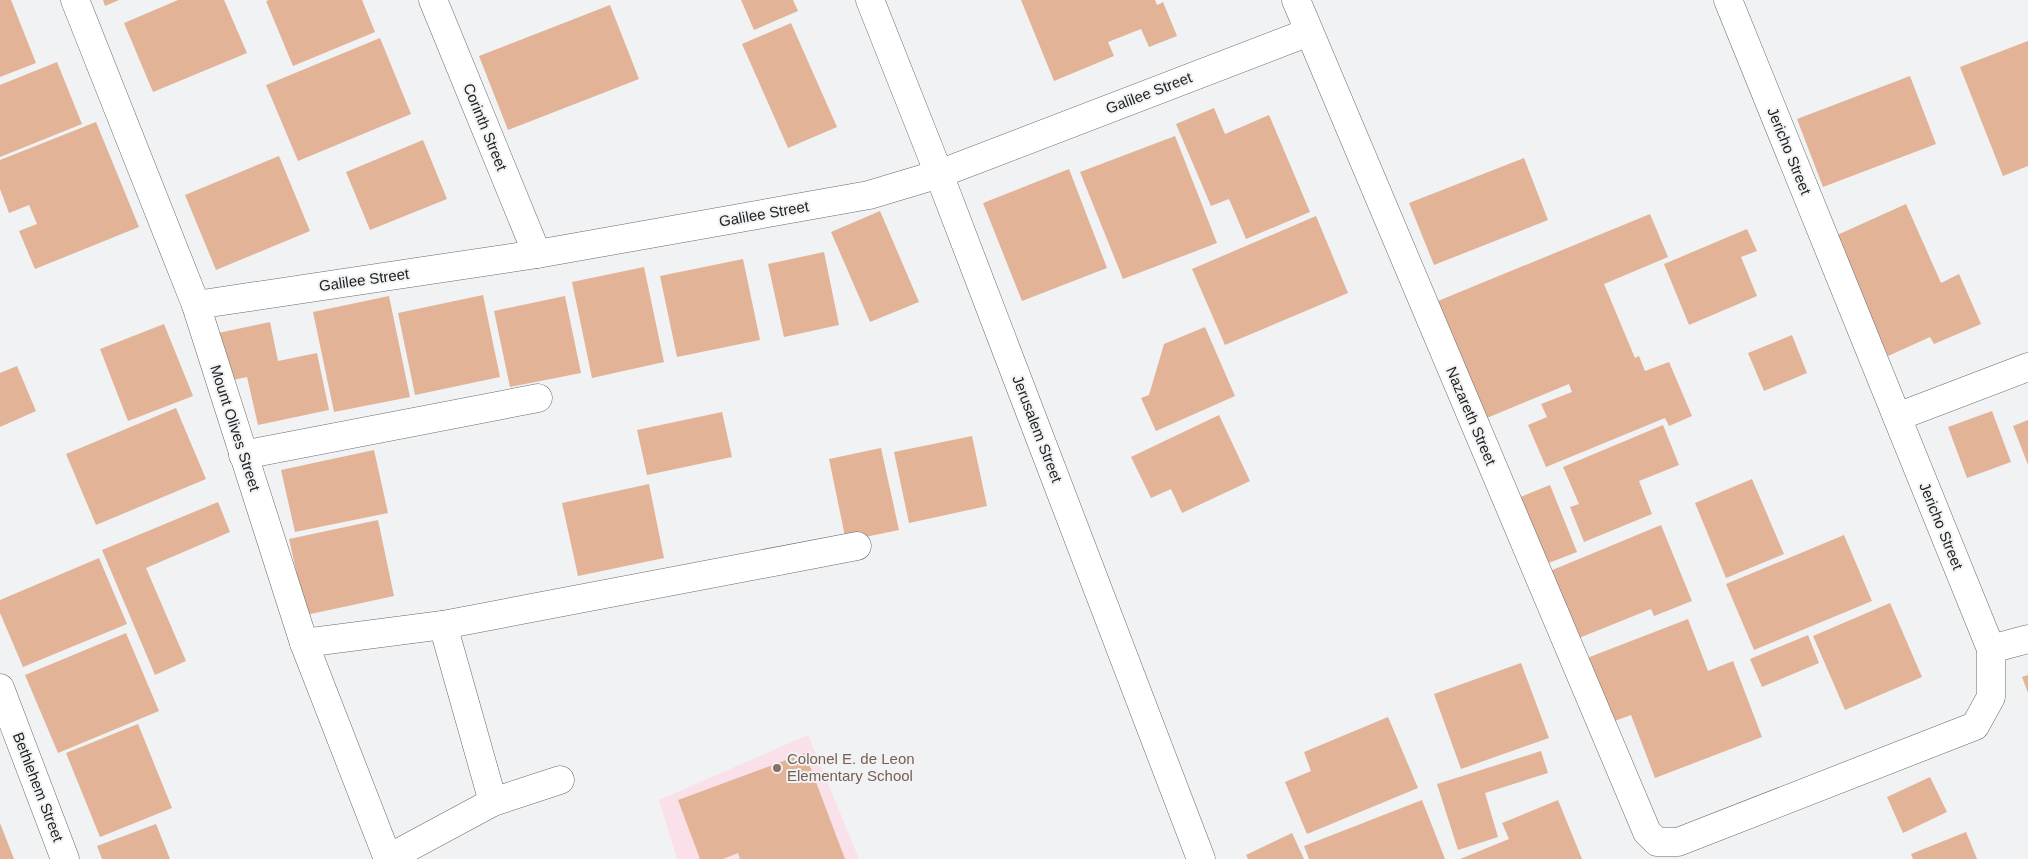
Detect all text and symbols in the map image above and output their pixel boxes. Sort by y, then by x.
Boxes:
street label: Galilee Street [1103,68,1195,117]
street label: Corinth Street [460,81,511,174]
street label: Jericho Street [1764,105,1815,198]
street label: Galilee Street [718,197,811,230]
street label: Galilee Street [318,265,411,294]
street label: Mount Olives Street [207,363,264,494]
street label: Nazareth Street [1443,364,1500,468]
street label: Jerusalem Street [1009,373,1066,486]
street label: Jericho Street [1916,480,1967,573]
street label: Bethlehem Street [10,730,67,845]
place label: Colonel E. de Leon Elementary School [787,750,915,784]
marker: Colonel E. de Leon Elementary School [771,762,783,774]

